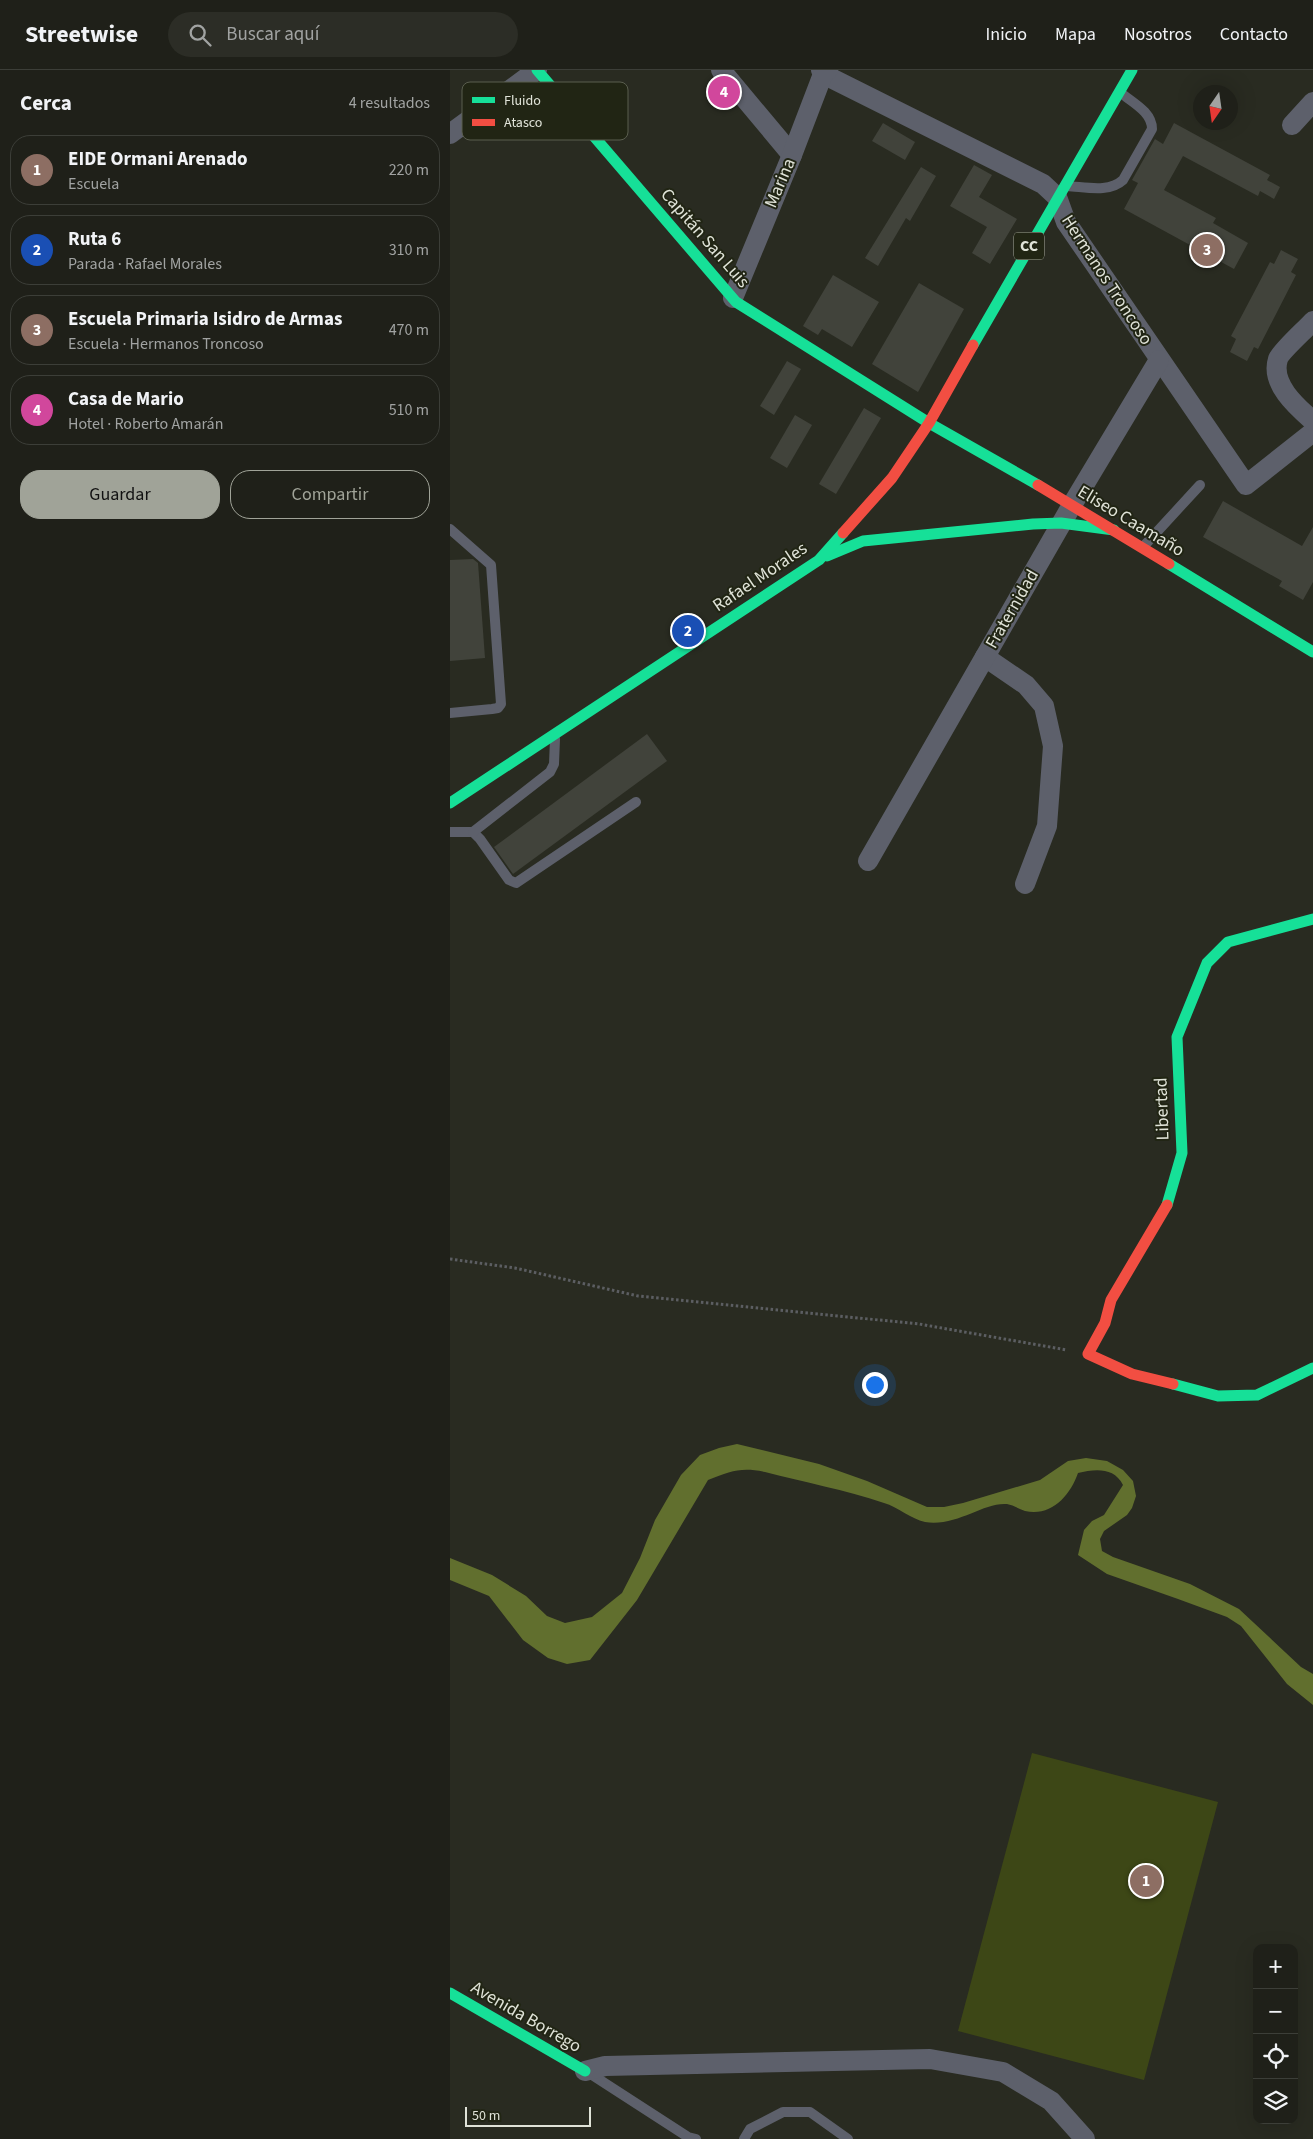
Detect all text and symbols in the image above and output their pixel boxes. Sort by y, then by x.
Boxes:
search box [168,12,518,57]
text: Streetwise [25,17,138,52]
icon: search [186,21,214,49]
text: Buscar aquí [226,21,319,48]
text: Inicio [986,22,1027,47]
text: Mapa [1055,22,1096,47]
text: Nosotros [1124,22,1192,47]
text: Contacto [1220,22,1288,47]
pin: 4 [708,73,740,111]
legend [462,82,628,140]
north arrow [1193,85,1238,130]
text: Cerca [20,88,72,118]
text: Fluido [504,91,541,111]
text: 4 resultados [349,92,430,114]
text: Atasco [504,113,542,133]
text: EIDE Ormani Arenado [68,146,248,173]
street label: Marina [758,154,802,212]
text: 1 [33,159,41,181]
text: 220 m [389,159,429,181]
text: Escuela [68,173,119,195]
street label: Capitán San Luis [655,183,755,293]
street label: Hermanos Troncoso [1055,210,1159,350]
text: Ruta 6 [68,226,121,253]
pin: 3 [1191,231,1223,269]
road number: CC [1014,232,1044,260]
text: 2 [33,239,41,261]
text: 310 m [389,239,429,261]
text: Parada · Rafael Morales [68,253,222,275]
text: Escuela Primaria Isidro de Armas [68,306,342,333]
text: 3 [33,319,41,341]
text: 470 m [389,319,429,341]
text: Escuela · Hermanos Troncoso [68,333,264,355]
text: Casa de Mario [68,386,184,413]
text: 4 [33,399,41,421]
text: 510 m [389,399,429,421]
text: Hotel · Roberto Amarán [68,413,223,435]
button: Guardar [20,470,220,519]
button: Compartir [230,470,430,519]
street label: Eliseo Caamaño [1073,479,1189,563]
street label: Rafael Morales [708,536,812,618]
street label: Fraternidad [979,565,1045,653]
pin: 2 [672,612,704,650]
street label: Libertad [1148,1077,1176,1141]
your location [862,1372,888,1398]
pin: 1 [1130,1862,1162,1900]
map controls [1253,1944,1298,2124]
button: + [1253,1944,1298,1989]
street label: Avenida Borrego [466,1975,586,2059]
button: − [1253,1989,1298,2034]
button: locate [1253,2034,1298,2079]
button: layers [1253,2079,1298,2124]
scale bar [465,2104,591,2127]
text: 50 m [472,2106,500,2126]

